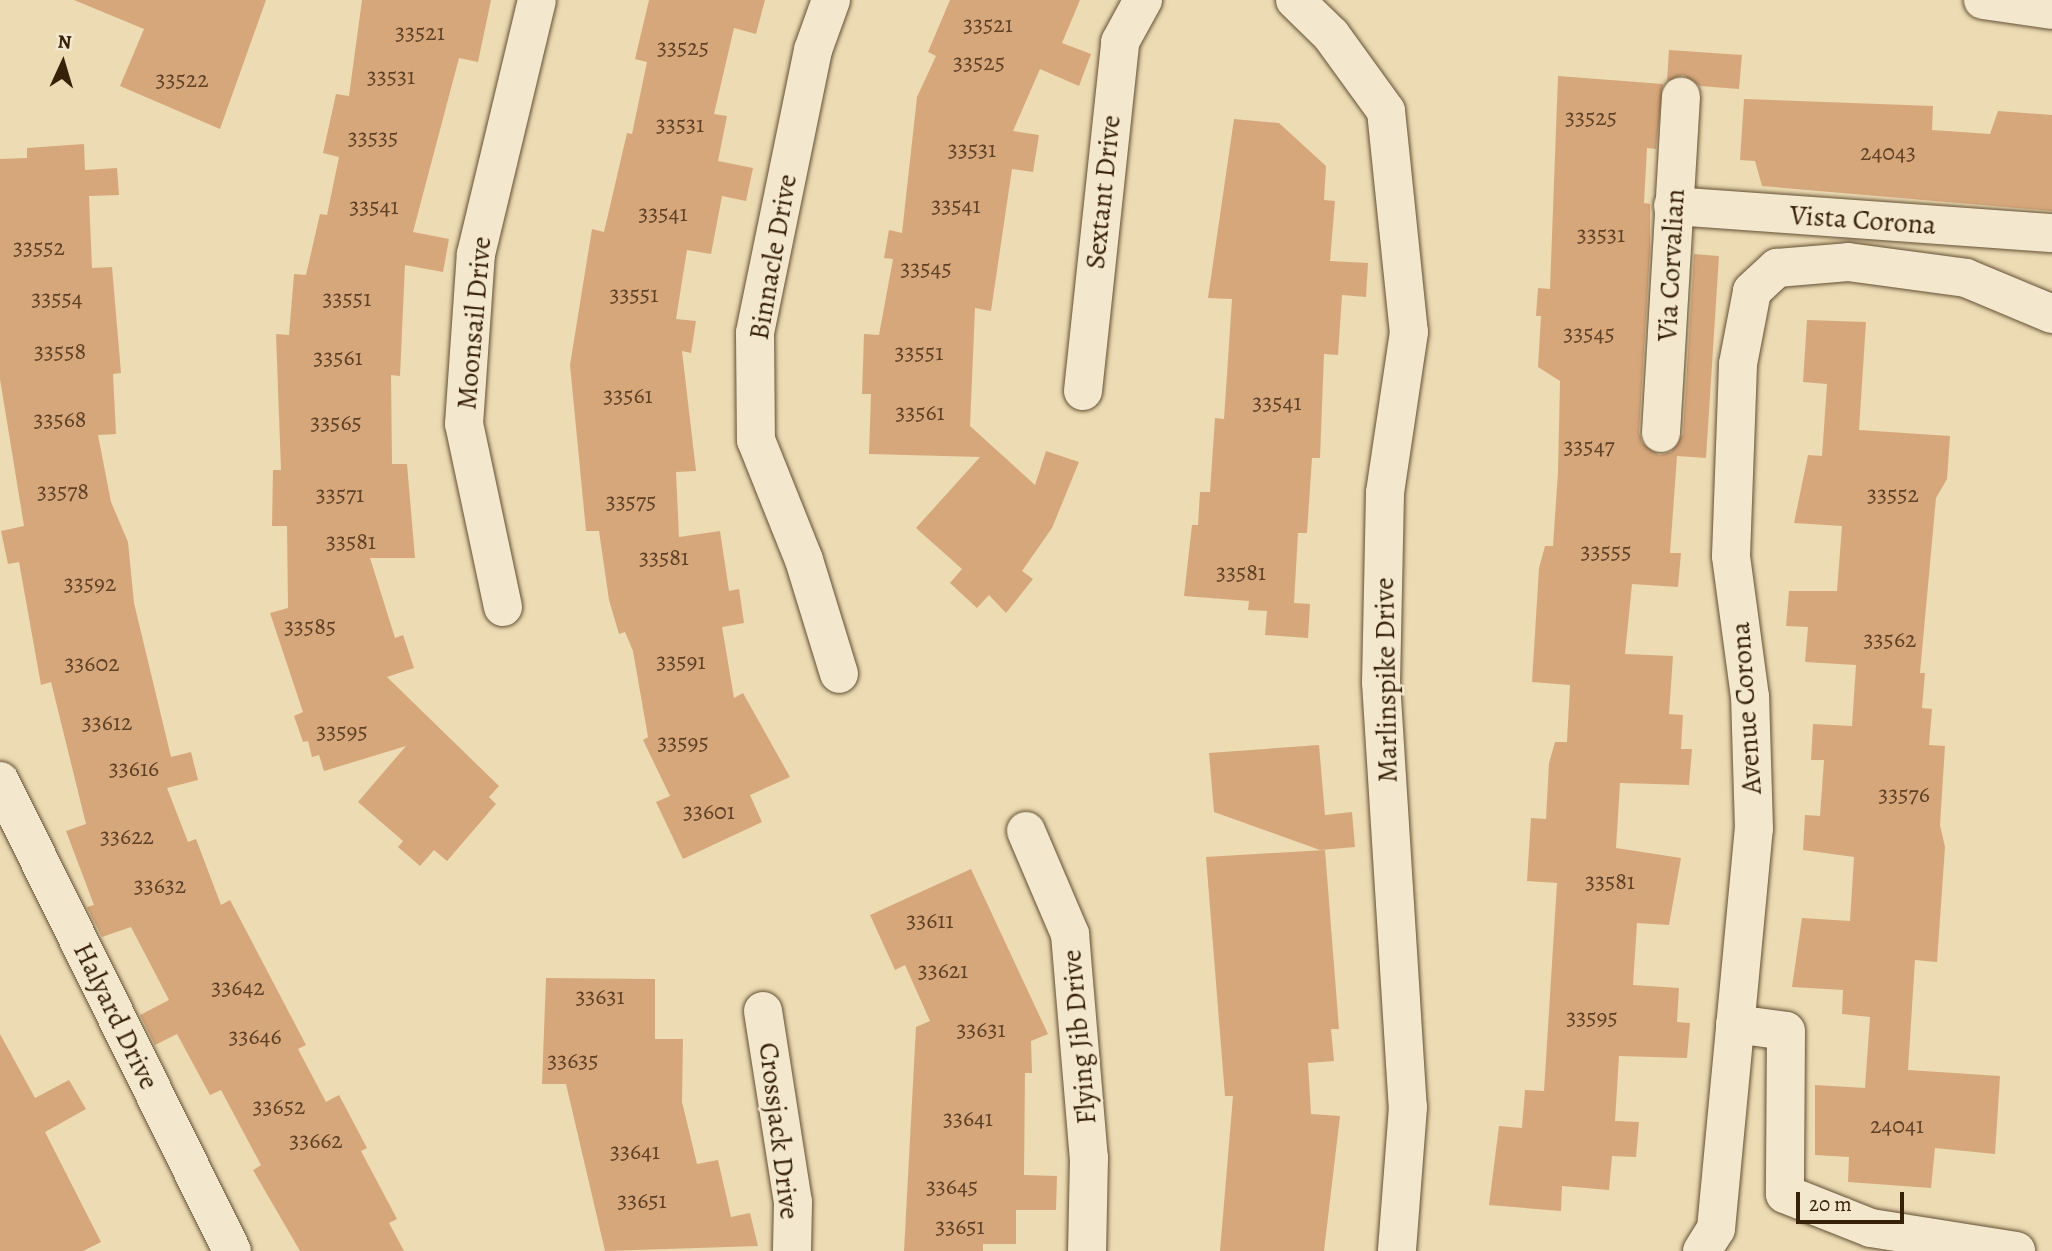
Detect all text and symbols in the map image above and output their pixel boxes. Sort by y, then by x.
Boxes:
house number: 33521 [963,11,1013,39]
house number: 33521 [395,19,445,47]
north arrow [28,28,98,98]
text: N [57,29,72,56]
house number: 33525 [657,34,709,62]
house number: 33525 [953,49,1005,77]
house number: 33531 [367,63,415,91]
house number: 33522 [155,66,209,94]
house number: 33525 [1565,104,1617,132]
house number: 33531 [656,111,704,139]
street label: Sextant Drive [1078,113,1128,271]
house number: 33535 [348,124,398,152]
house number: 33531 [948,136,996,164]
house number: 24043 [1860,139,1916,167]
street label: Binnacle Drive [742,171,804,343]
street label: Via Corvalian [1650,188,1692,342]
house number: 33541 [931,192,981,220]
house number: 33541 [349,193,399,221]
street label: Vista Corona [1789,198,1937,242]
house number: 33541 [638,200,688,228]
house number: 33531 [1577,221,1625,249]
house number: 33552 [13,234,65,262]
street label: Moonsail Drive [450,235,498,411]
house number: 33545 [900,255,952,283]
house number: 33551 [610,281,658,309]
house number: 33554 [31,285,83,313]
house number: 33551 [323,285,371,313]
house number: 33545 [1563,320,1615,348]
house number: 33558 [34,338,86,366]
house number: 33551 [895,339,943,367]
house number: 33561 [313,344,363,372]
house number: 33561 [603,382,653,410]
house number: 33541 [1252,389,1302,417]
house number: 33561 [895,399,945,427]
house number: 33568 [33,406,87,434]
house number: 33565 [310,409,362,437]
house number: 33547 [1563,433,1615,461]
house number: 33578 [37,478,89,506]
house number: 33571 [316,481,364,509]
house number: 33552 [1867,481,1919,509]
house number: 33575 [606,488,656,516]
house number: 33581 [326,528,376,556]
house number: 33555 [1581,538,1631,566]
house number: 33581 [639,544,689,572]
house number: 33581 [1216,559,1266,587]
house number: 33592 [64,570,116,598]
street label: Marlinspike Drive [1367,577,1405,783]
house number: 33585 [284,613,336,641]
street label: Avenue Corona [1723,621,1769,795]
house number: 33562 [1864,626,1916,654]
house number: 33591 [656,648,706,676]
house number: 33602 [64,650,120,678]
house number: 33612 [82,709,132,737]
house number: 33595 [316,718,368,746]
house number: 33595 [657,729,709,757]
house number: 33616 [109,755,159,783]
house number: 33576 [1878,781,1930,809]
house number: 33601 [683,798,735,826]
house number: 33622 [100,823,154,851]
house number: 33581 [1585,868,1635,896]
house number: 33632 [134,872,186,900]
house number: 33611 [906,907,954,935]
street label: Halyard Drive [66,937,166,1095]
street label: Flying Jib Drive [1055,948,1103,1126]
house number: 33621 [918,957,968,985]
house number: 33642 [211,974,265,1002]
house number: 33631 [575,983,625,1011]
house number: 33595 [1566,1004,1618,1032]
house number: 33631 [956,1016,1006,1044]
house number: 33646 [228,1023,282,1051]
street label: Crossjack Drive [751,1041,807,1221]
house number: 33635 [547,1047,599,1075]
house number: 33652 [253,1093,305,1121]
house number: 33641 [943,1105,993,1133]
house number: 24041 [1870,1112,1924,1140]
house number: 33662 [289,1127,343,1155]
house number: 33641 [610,1138,660,1166]
house number: 33645 [926,1173,978,1201]
scale bar [1800,1178,1909,1222]
house number: 33651 [617,1187,667,1215]
text: 20 m [1809,1190,1852,1218]
house number: 33651 [935,1213,985,1241]

